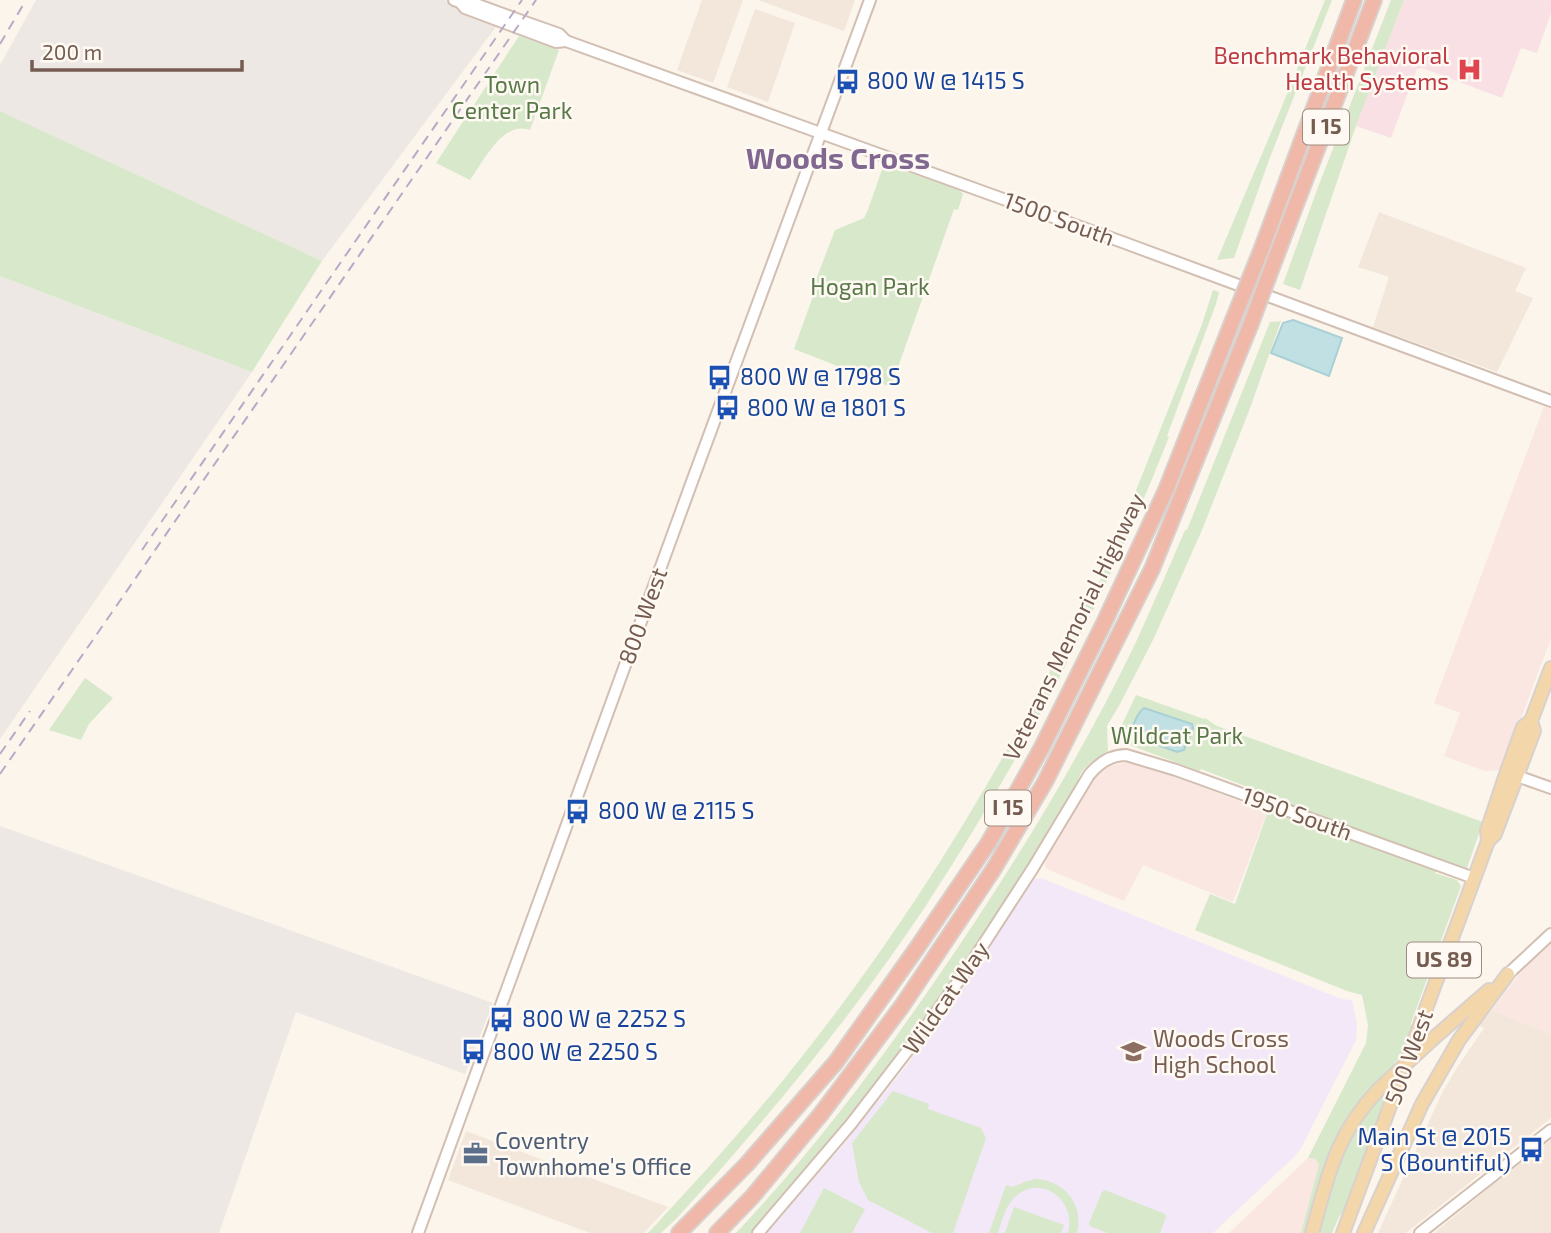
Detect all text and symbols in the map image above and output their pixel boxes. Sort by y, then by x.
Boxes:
scale bar [32,28,242,72]
text: 200 m [42,39,102,64]
place label: Benchmark Behavioral Health Systems [1214,41,1449,95]
hospital icon: Benchmark Behavioral Health Systems [1455,55,1483,83]
place label: 800 W @ 1415 S [867,66,1025,94]
bus stop icon: 800 W @ 1415 S [833,67,861,95]
park label: Town Center Park [452,70,573,124]
road number: I 15 [1303,110,1349,144]
district label: Woods Cross [746,139,930,175]
street label: 1500 South [1000,185,1118,251]
park label: Hogan Park [810,272,930,300]
place label: 800 W @ 1798 S [740,362,901,390]
bus stop icon: 800 W @ 1798 S [706,363,734,391]
place label: 800 W @ 1801 S [747,393,906,421]
bus stop icon: 800 W @ 1801 S [713,394,741,422]
street label: Veterans Memorial Highway [996,488,1150,765]
street label: 800 West [612,563,673,668]
park label: Wildcat Park [1111,721,1243,749]
street label: 1950 South [1239,780,1356,846]
road number: I 15 [985,790,1031,826]
place label: 800 W @ 2115 S [598,796,754,824]
bus stop icon: 800 W @ 2115 S [564,797,592,825]
street label: Wildcat Way [896,936,994,1059]
road number: US 89 [1407,942,1481,978]
place label: 800 W @ 2252 S [522,1004,686,1032]
bus stop icon: 800 W @ 2252 S [488,1005,516,1033]
street label: 500 West [1378,1005,1438,1108]
place label: Woods Cross High School [1153,1024,1289,1078]
place label: 800 W @ 2250 S [493,1037,658,1065]
bus stop icon: 800 W @ 2250 S [459,1038,487,1066]
school or university icon: Woods Cross High School [1119,1038,1147,1066]
place label: Main St @ 2015 S (Bountiful) [1357,1122,1511,1176]
place label: Coventry Townhome's Office [495,1126,692,1180]
bus stop icon: Main St @ 2015 S (Bountiful) [1517,1136,1545,1164]
office icon: Coventry Townhome's Office [461,1140,489,1168]

